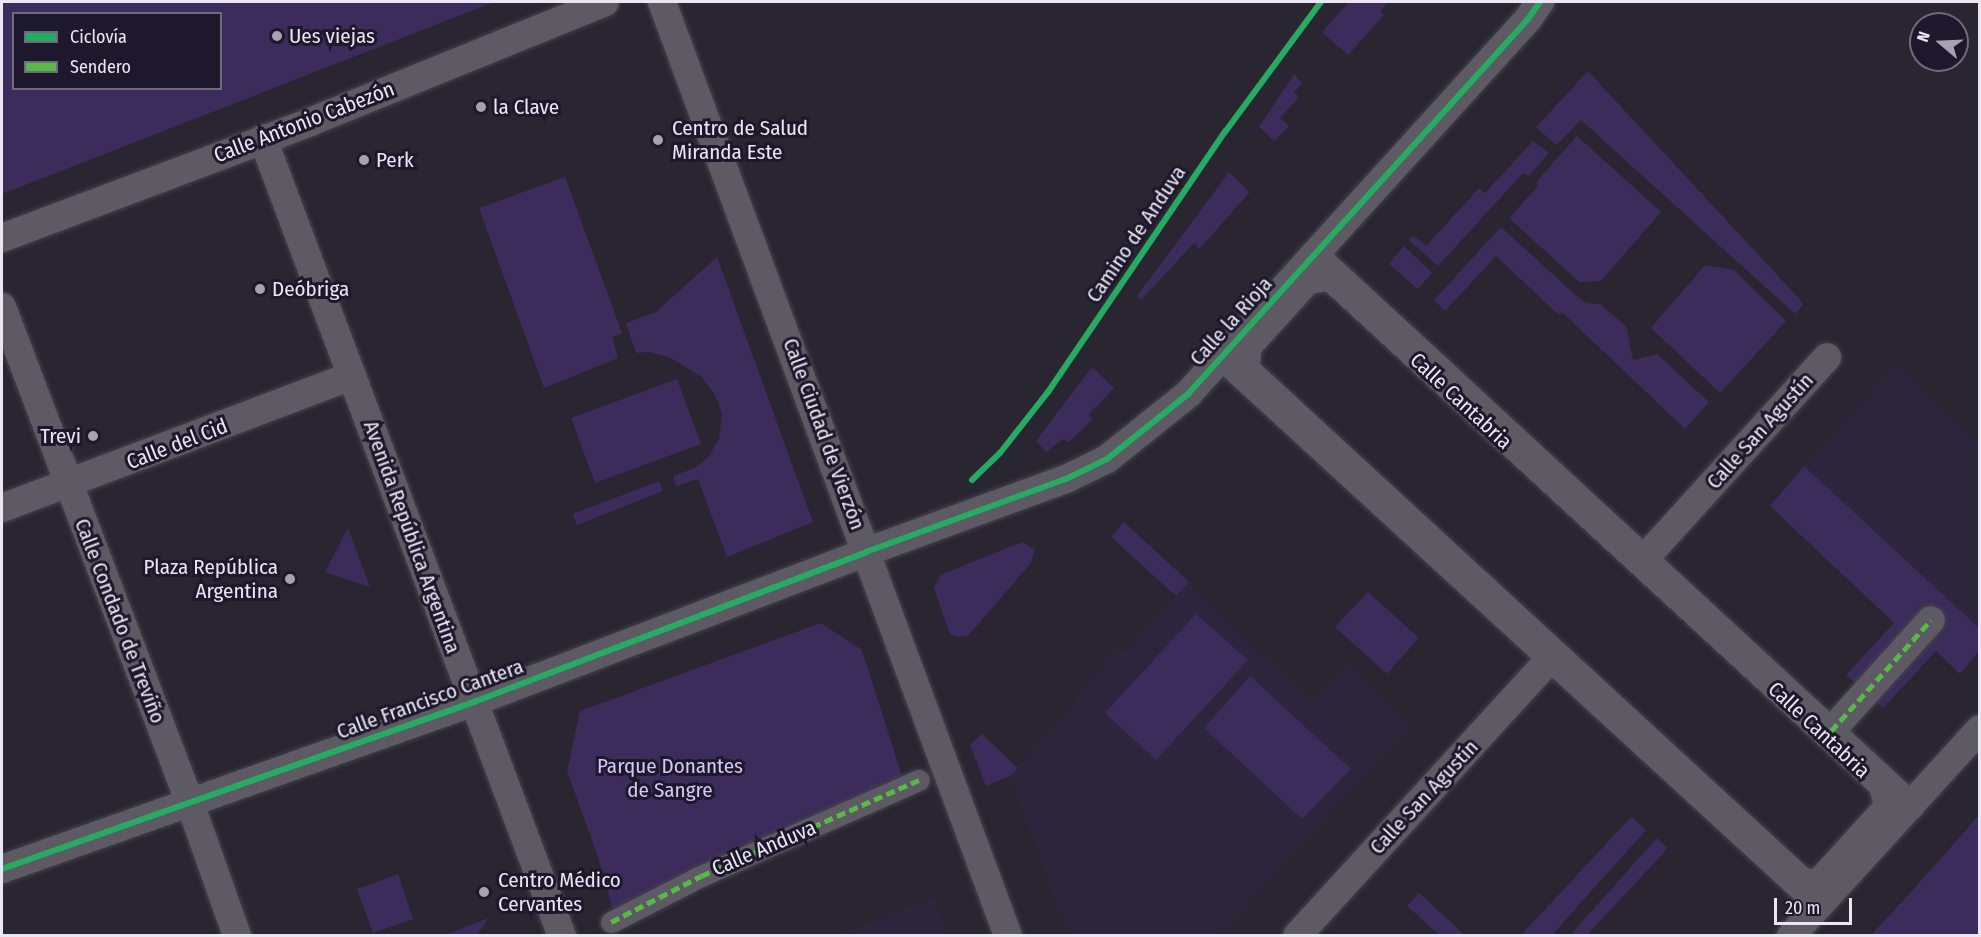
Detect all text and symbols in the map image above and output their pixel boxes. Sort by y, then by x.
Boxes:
legend [12,12,222,90]
north arrow [1909,12,1969,72]
place label: Ues viejas [289,23,375,49]
text: Ciclovía [70,26,127,48]
marker: Ues viejas [270,29,284,43]
text: N [1913,29,1934,44]
text: Sendero [70,56,131,78]
street label: Calle Antonio Cabezón [210,76,398,168]
place label: la Clave [493,94,559,120]
marker: la Clave [474,100,488,114]
place label: Centro de Salud Miranda Este [672,115,808,165]
marker: Centro de Salud Miranda Este [649,131,667,149]
place label: Perk [376,147,414,173]
marker: Perk [357,153,371,167]
street label: Camino de Anduva [1081,161,1191,307]
street label: Calle la Rioja [1185,271,1277,371]
place label: Deóbriga [272,276,349,302]
marker: Deóbriga [253,282,267,296]
street label: Calle Ciudad de Vierzón [778,335,870,533]
street label: Calle Cantabria [1405,348,1517,454]
street label: Calle San Agustín [1701,368,1819,494]
street label: Calle del Cid [123,413,231,475]
street label: Avenida República Argentina [358,417,466,657]
place label: Trevi [40,423,81,449]
marker: Trevi [86,429,100,443]
street label: Calle Condado de Treviño [69,515,171,727]
place label: Plaza República Argentina [143,554,278,604]
marker: Plaza República Argentina [283,572,297,586]
street label: Calle Francisco Cantera [333,653,527,745]
street label: Calle Cantabria [1763,677,1875,783]
street label: Calle San Agustín [1365,734,1483,860]
park label: Parque Donantes de Sangre [597,753,743,803]
street label: Calle Anduva [708,815,820,881]
place label: Centro Médico Cervantes [498,867,621,917]
marker: Centro Médico Cervantes [475,883,493,901]
scale bar [1777,886,1855,924]
text: 20 m [1785,897,1820,919]

